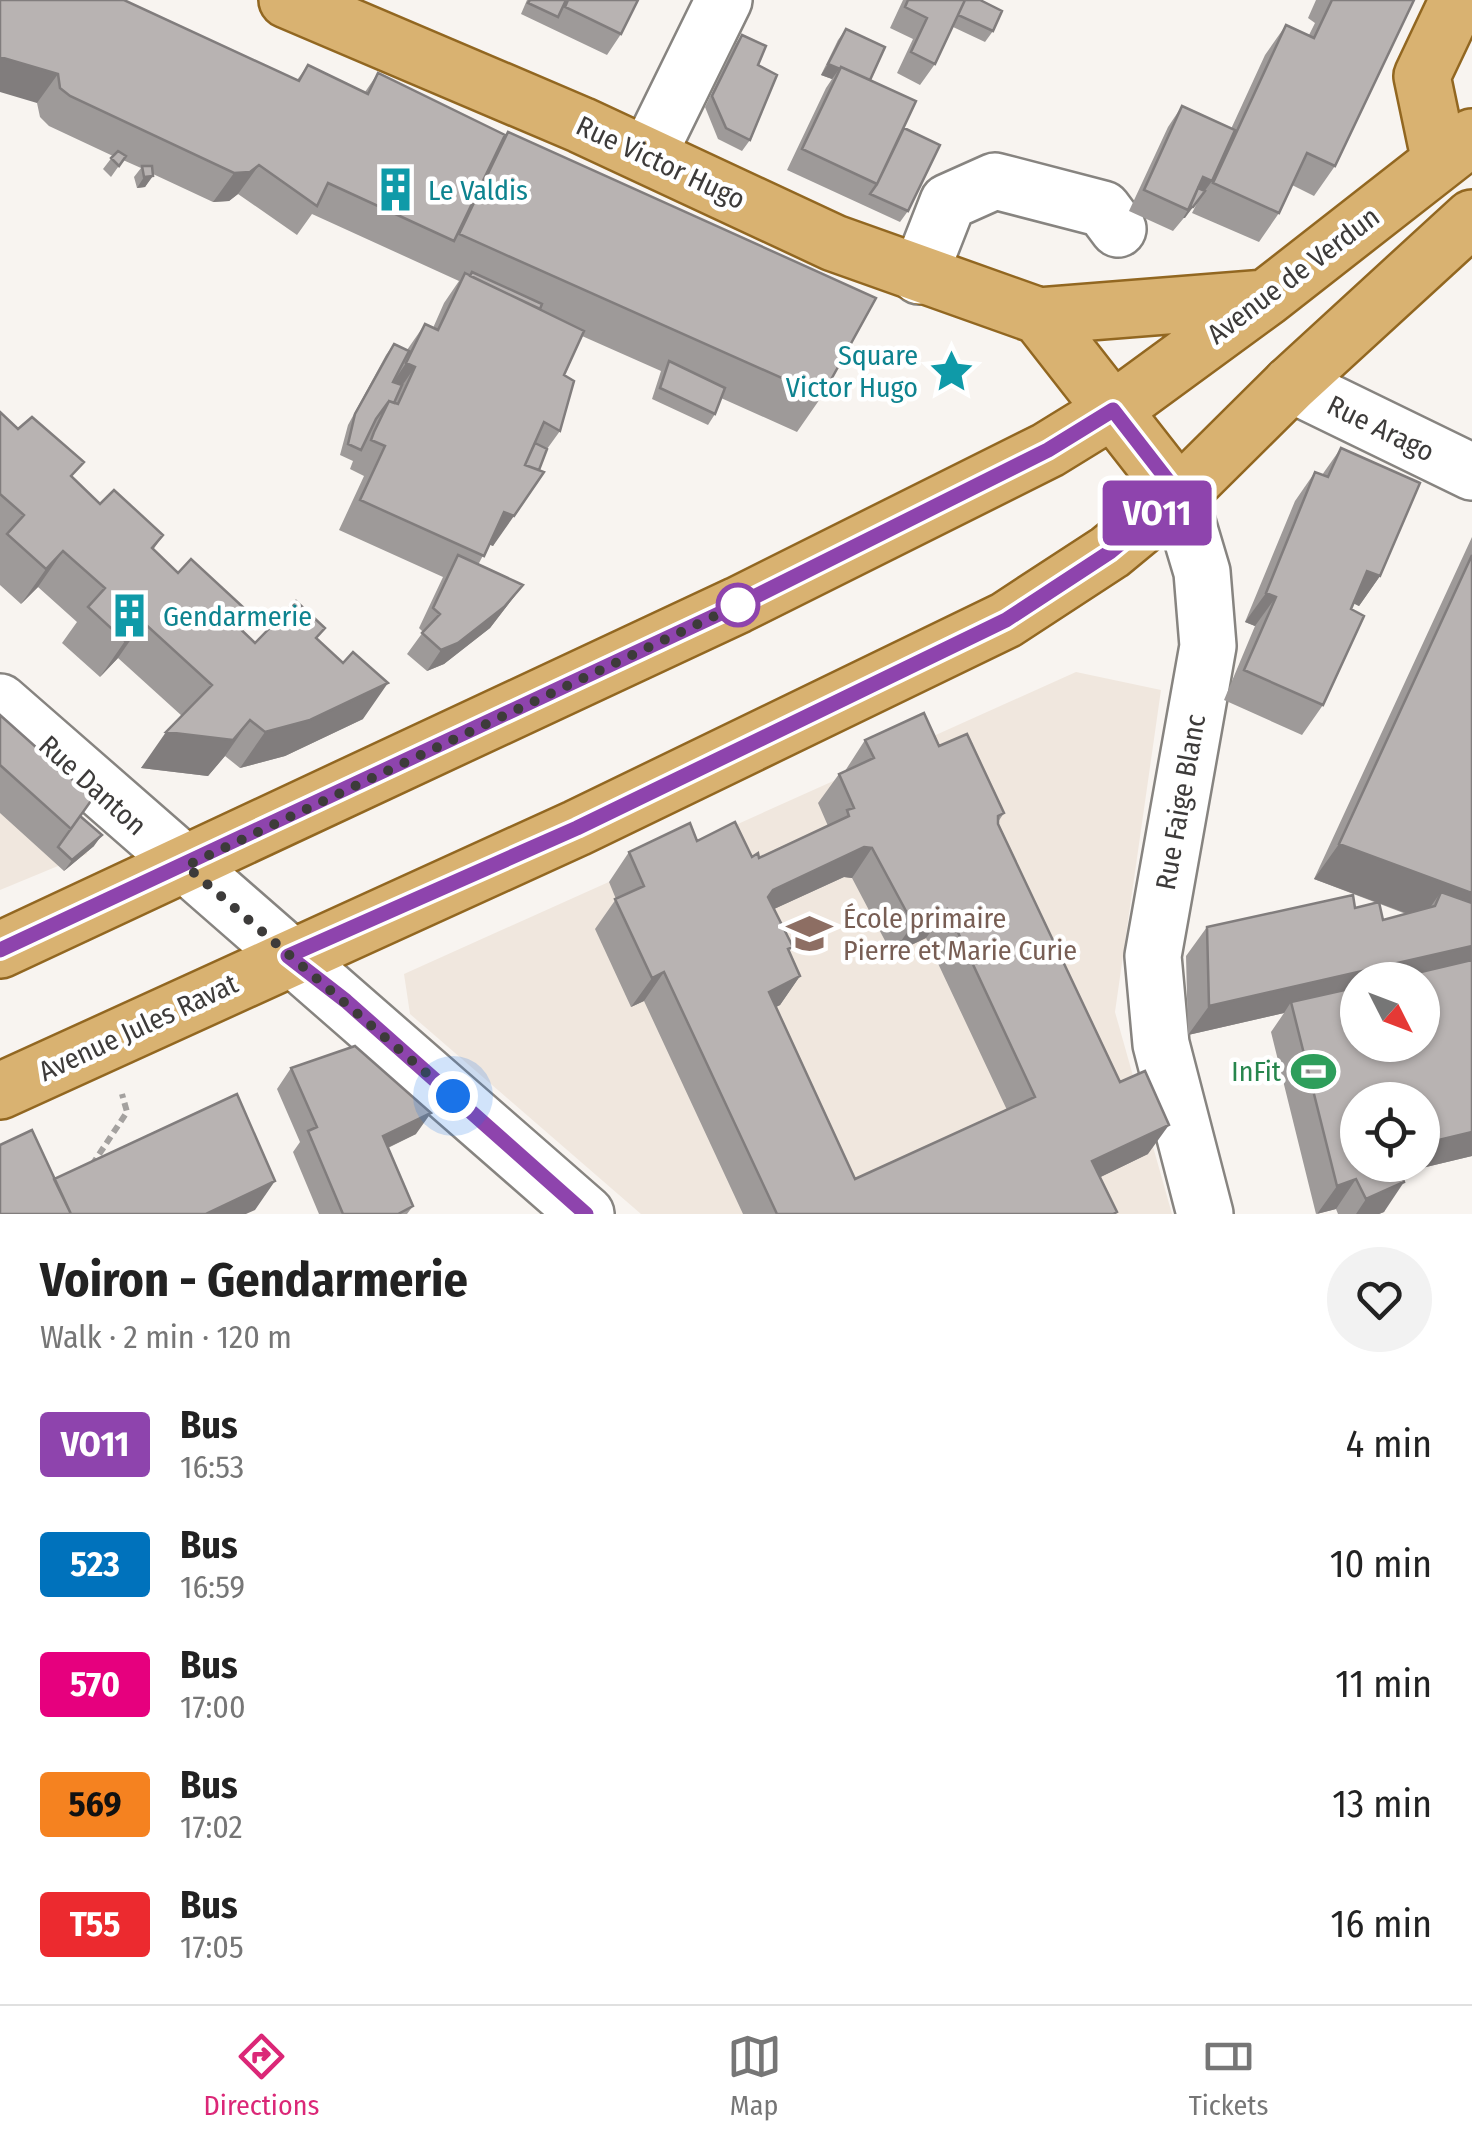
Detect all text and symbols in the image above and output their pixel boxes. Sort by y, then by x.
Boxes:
street label: Rue Victor Hugo [571,109,750,216]
building icon: Le Valdis [371,166,419,214]
place label: Le Valdis [428,174,528,207]
street label: Avenue de Verdun [1201,200,1386,351]
place label: Square Victor Hugo [786,339,918,404]
place icon: Square Victor Hugo [927,347,975,395]
street label: Rue Arago [1322,388,1440,468]
line badge: VO11 [1087,480,1227,546]
text: VO11 [1123,492,1191,534]
unlabelled marker [717,584,759,626]
building icon: Gendarmerie [106,592,154,640]
place label: Gendarmerie [163,600,312,633]
street label: Rue Faige Blanc [1149,712,1212,893]
street label: Rue Danton [32,729,153,842]
place label: École primaire Pierre et Marie Curie [843,902,1077,967]
school or university icon: École primaire Pierre et Marie Curie [786,910,834,958]
north arrow [1340,962,1440,1062]
map controls [1340,962,1440,1182]
street label: Avenue Jules Ravat [33,967,244,1088]
sports icon: InFit [1290,1047,1338,1095]
place label: InFit [1231,1055,1282,1088]
your location [428,1071,478,1121]
button: locate [1340,1082,1440,1182]
button: heart [1327,1247,1432,1352]
text: Voiron - Gendarmerie [40,1251,468,1309]
text: Walk · 2 min · 120 m [40,1318,292,1356]
text: Bus [180,1402,238,1448]
text: 4 min [1346,1421,1432,1467]
text: VO11 [61,1423,129,1465]
text: 16:53 [180,1448,244,1486]
text: Bus [180,1522,238,1568]
text: 10 min [1330,1541,1432,1587]
text: 523 [70,1543,120,1585]
text: 16:59 [180,1568,245,1606]
text: Bus [180,1642,238,1688]
text: 11 min [1335,1661,1432,1707]
text: 570 [70,1663,120,1705]
text: 17:00 [180,1688,246,1726]
text: Bus [180,1762,238,1808]
text: 13 min [1332,1781,1432,1827]
text: 569 [68,1783,122,1825]
text: 17:02 [180,1808,243,1846]
text: Bus [180,1882,238,1928]
text: 16 min [1331,1901,1432,1947]
text: T55 [70,1903,120,1945]
text: 17:05 [180,1928,244,1966]
tab: Directions [204,2029,319,2122]
tab: Map [727,2029,782,2122]
tab: Tickets [1189,2029,1268,2122]

